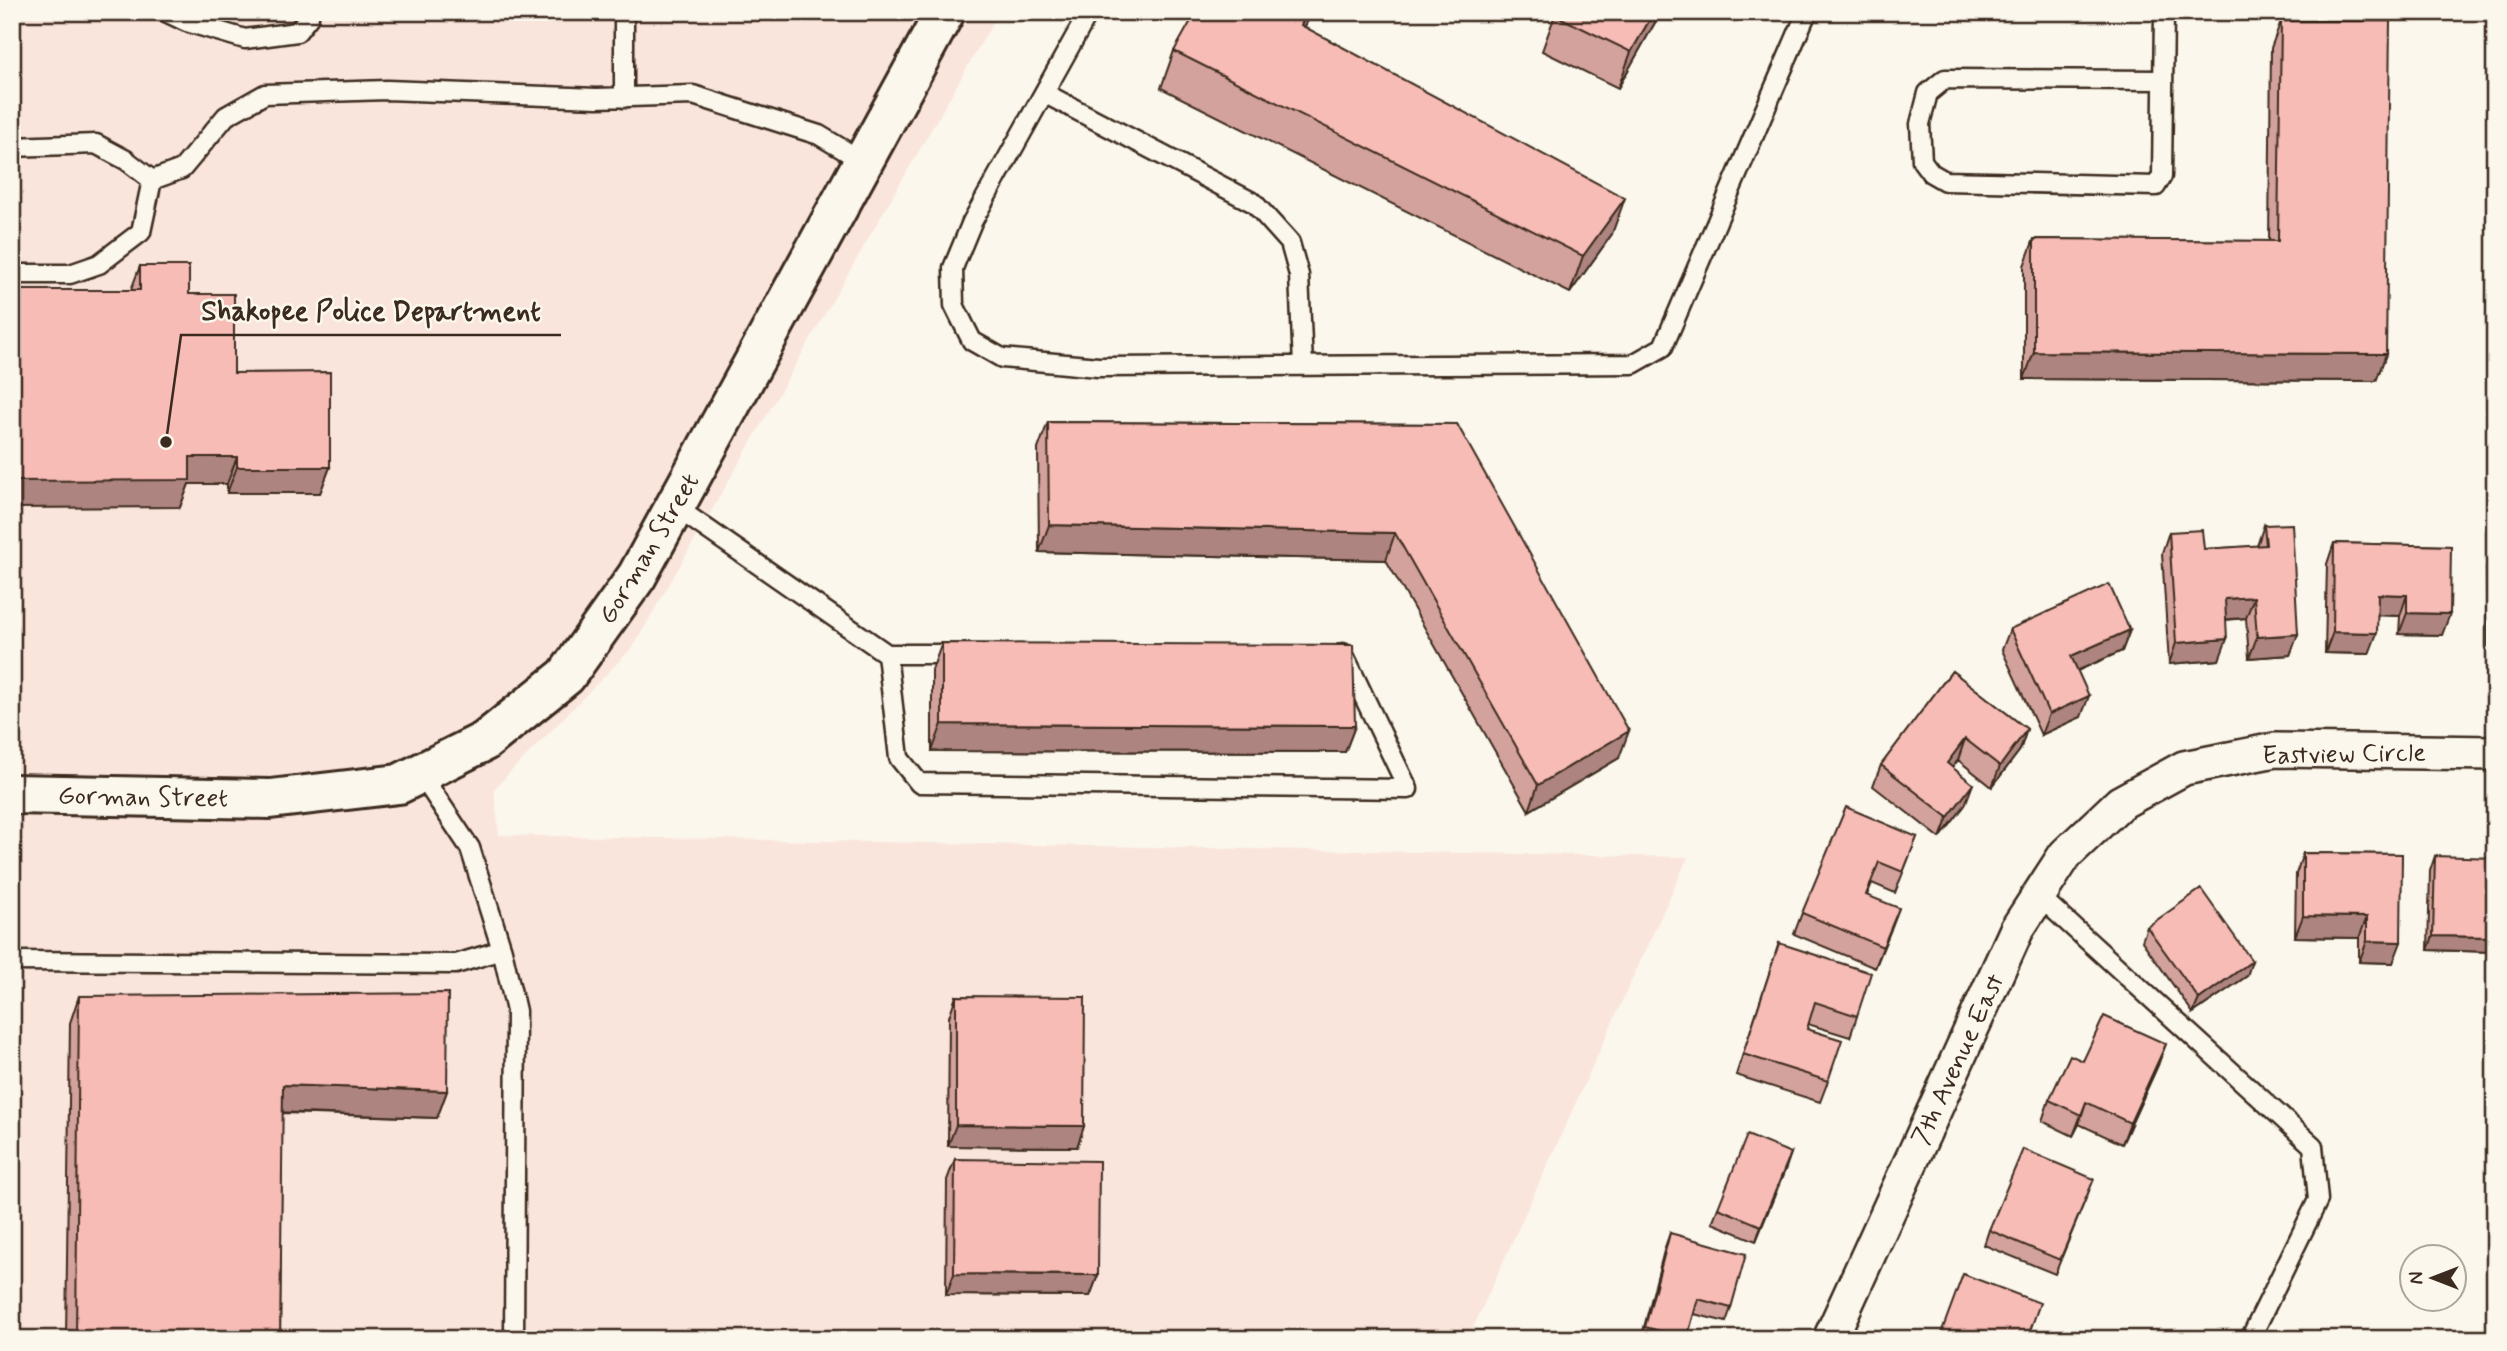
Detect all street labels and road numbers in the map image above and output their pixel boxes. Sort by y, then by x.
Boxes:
street label: Gorman Street [591,467,708,631]
street label: Eastview Circle [2262,737,2426,773]
street label: Gorman Street [57,780,228,816]
street label: 7th Avenue East [1904,969,2013,1151]

